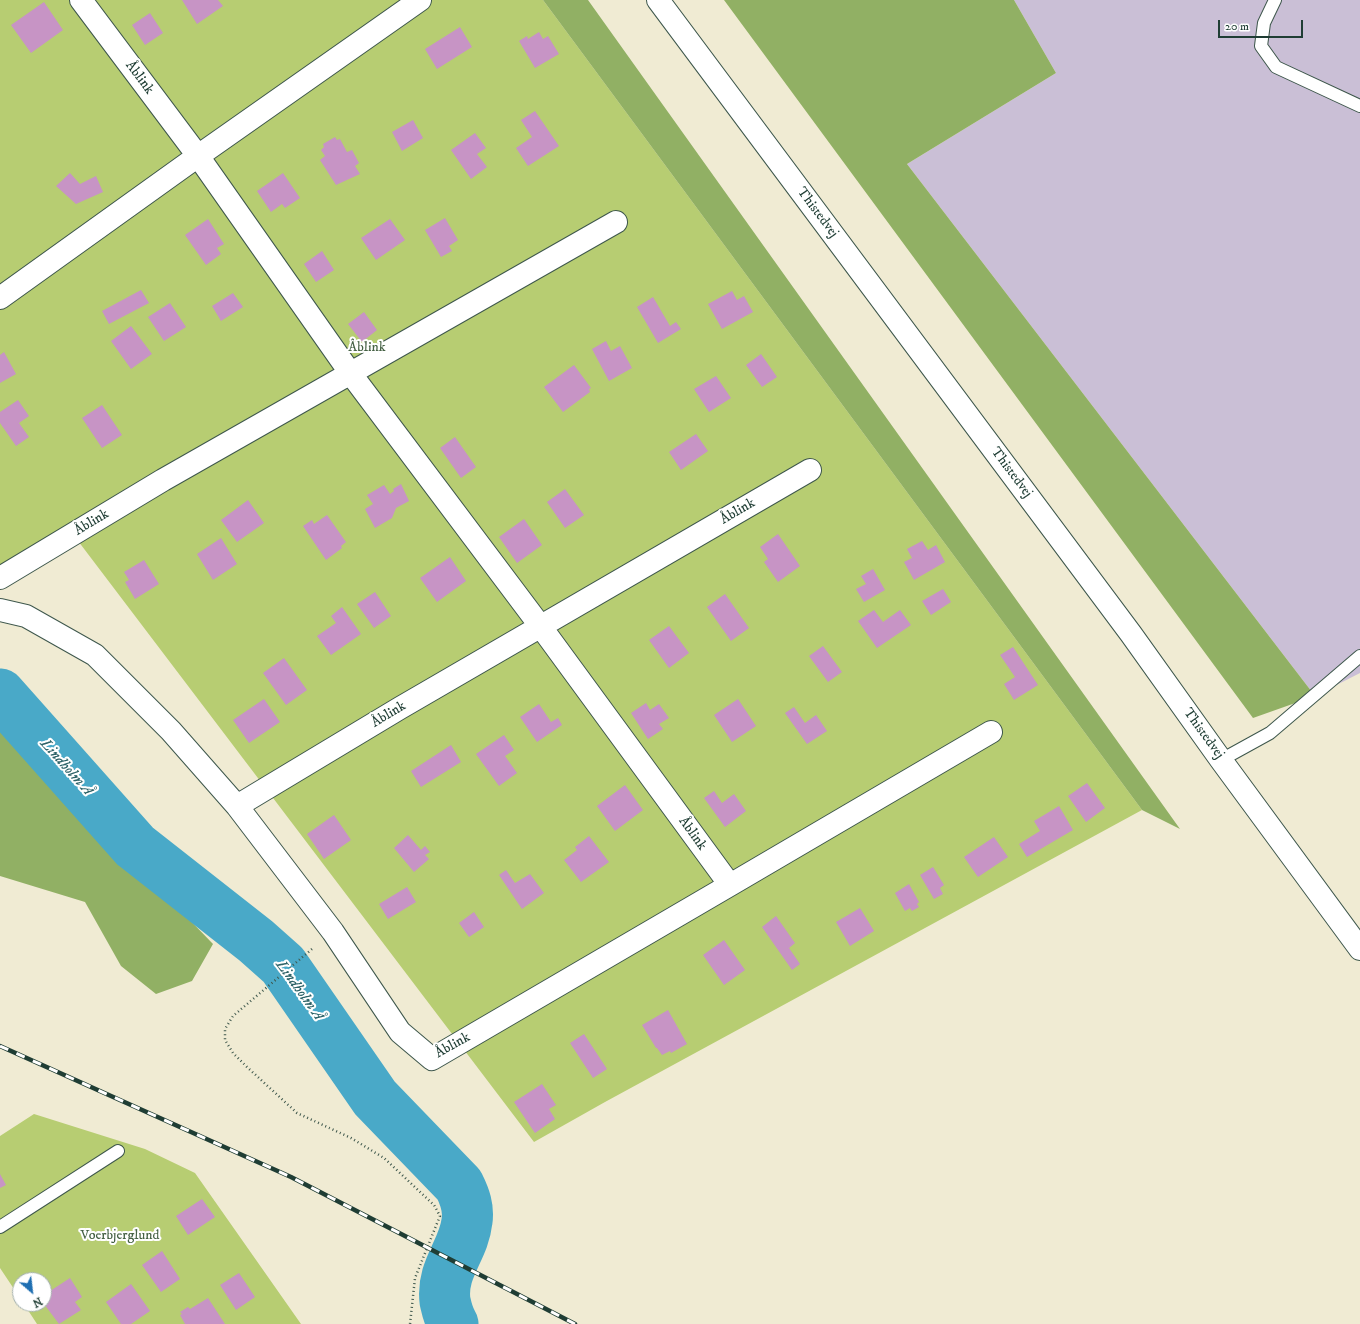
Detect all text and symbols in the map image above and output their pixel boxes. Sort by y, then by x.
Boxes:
scale bar [1220,12,1305,38]
text: 20 m [1225,19,1249,34]
street label: Åblink [121,58,157,98]
street label: Thistedvej [793,184,841,242]
park label: Åblink [348,340,386,356]
street label: Thistedvej [987,444,1035,502]
street label: Åblink [718,495,758,529]
street label: Åblink [72,506,112,540]
street label: Åblink [369,698,409,732]
street label: Thistedvej [1179,705,1227,763]
water label: Lindholm Å [36,736,96,800]
street label: Åblink [674,814,710,854]
water label: Lindholm Å [271,957,327,1025]
street label: Åblink [433,1030,473,1062]
park label: Voerbjerglund [81,1228,159,1244]
north arrow [12,1272,52,1312]
text: N [30,1293,44,1310]

